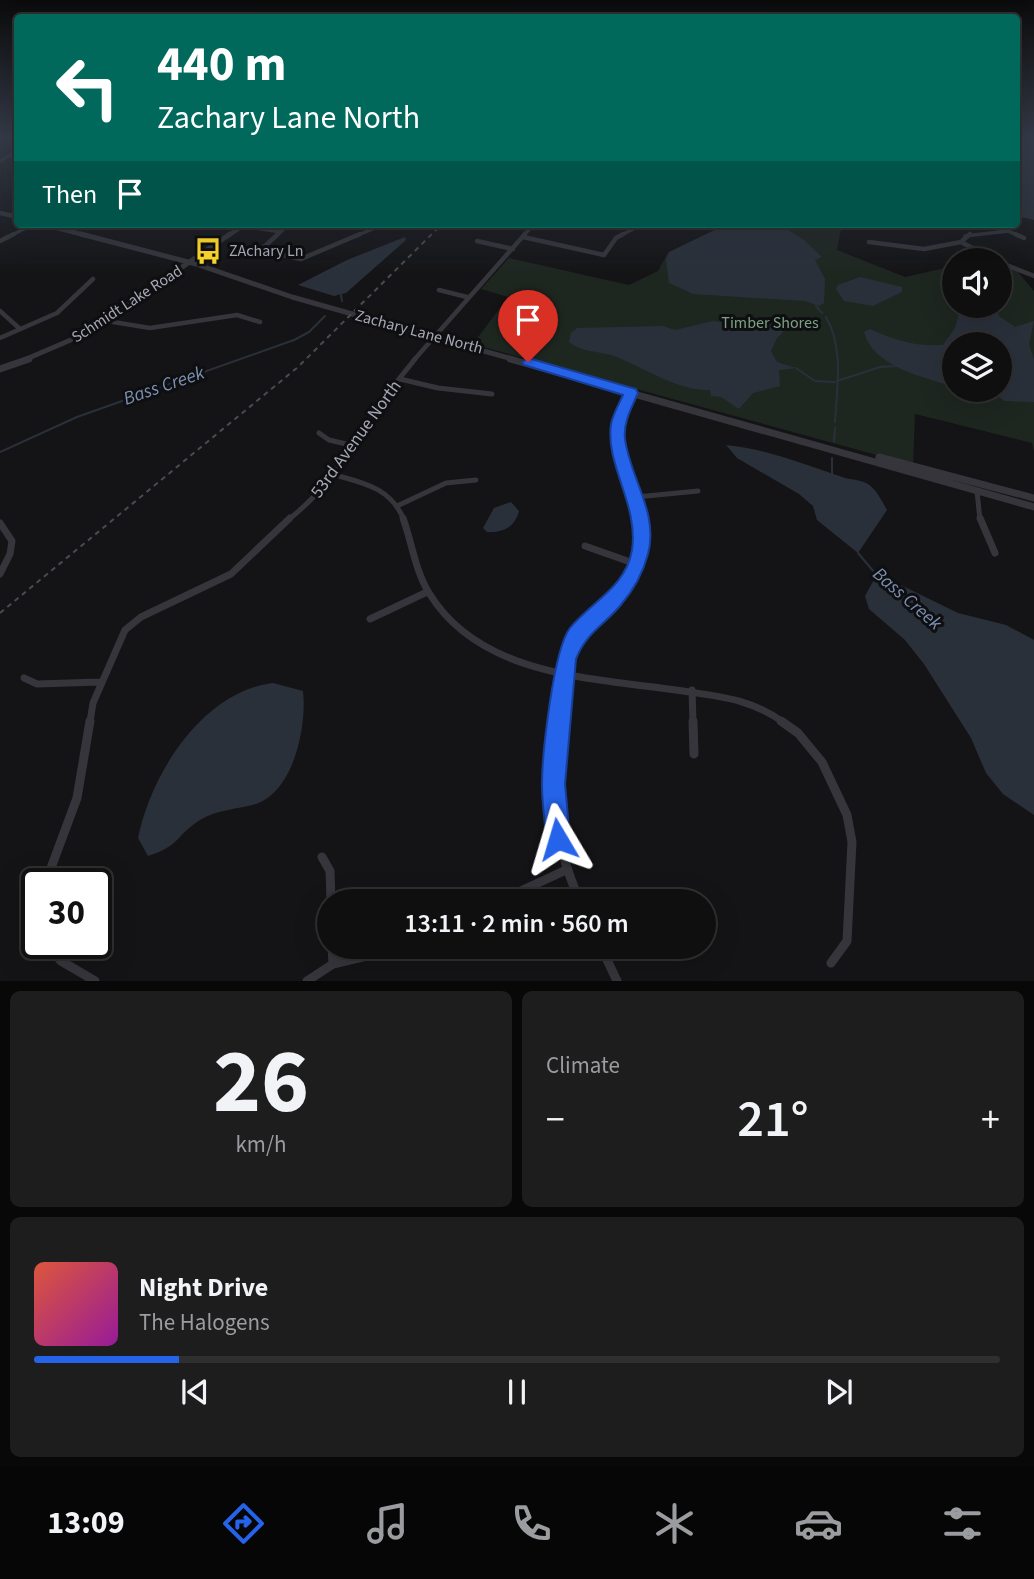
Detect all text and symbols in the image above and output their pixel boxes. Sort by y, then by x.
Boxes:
text: 440 m [157,30,286,100]
icon: left [42,42,133,133]
text: Zachary Lane North [157,95,420,141]
icon: arrive [111,175,149,213]
text: Then [42,176,97,213]
bus stop icon: ZAchary Ln [193,236,223,266]
place label: ZAchary Ln [229,240,303,262]
map controls [942,248,1012,402]
button: sound [942,248,1012,318]
street label: Schmidt Lake Road [67,260,187,348]
pin [498,290,558,362]
icon: arrive [509,301,547,339]
street label: Zachary Lane North [353,304,485,360]
park label: Timber Shores [721,312,819,334]
button: layers [942,332,1012,402]
water label: Bass Creek [120,359,209,412]
street label: 53rd Avenue North [305,375,407,503]
water label: Bass Creek [866,561,948,637]
position arrow [521,802,595,876]
speed limit sign: 30 [21,868,112,959]
text: 13:11 · 2 min · 560 m [404,905,629,942]
text: 26 [213,1018,309,1147]
text: Climate [546,1049,620,1082]
text: 21° [737,1083,809,1157]
text: − [546,1093,565,1147]
text: + [981,1093,1000,1147]
text: km/h [235,1128,287,1161]
text: Night Drive [139,1269,268,1306]
text: The Halogens [139,1306,270,1339]
icon: previous [176,1373,214,1411]
icon: pause [498,1373,536,1411]
icon: next [820,1373,858,1411]
icon: directions [219,1499,268,1548]
icon: music [363,1499,412,1548]
icon: phone [507,1499,556,1548]
icon: climate [650,1499,699,1548]
icon: car [794,1499,843,1548]
icon: filters [938,1499,987,1548]
text: 13:09 [47,1500,125,1546]

